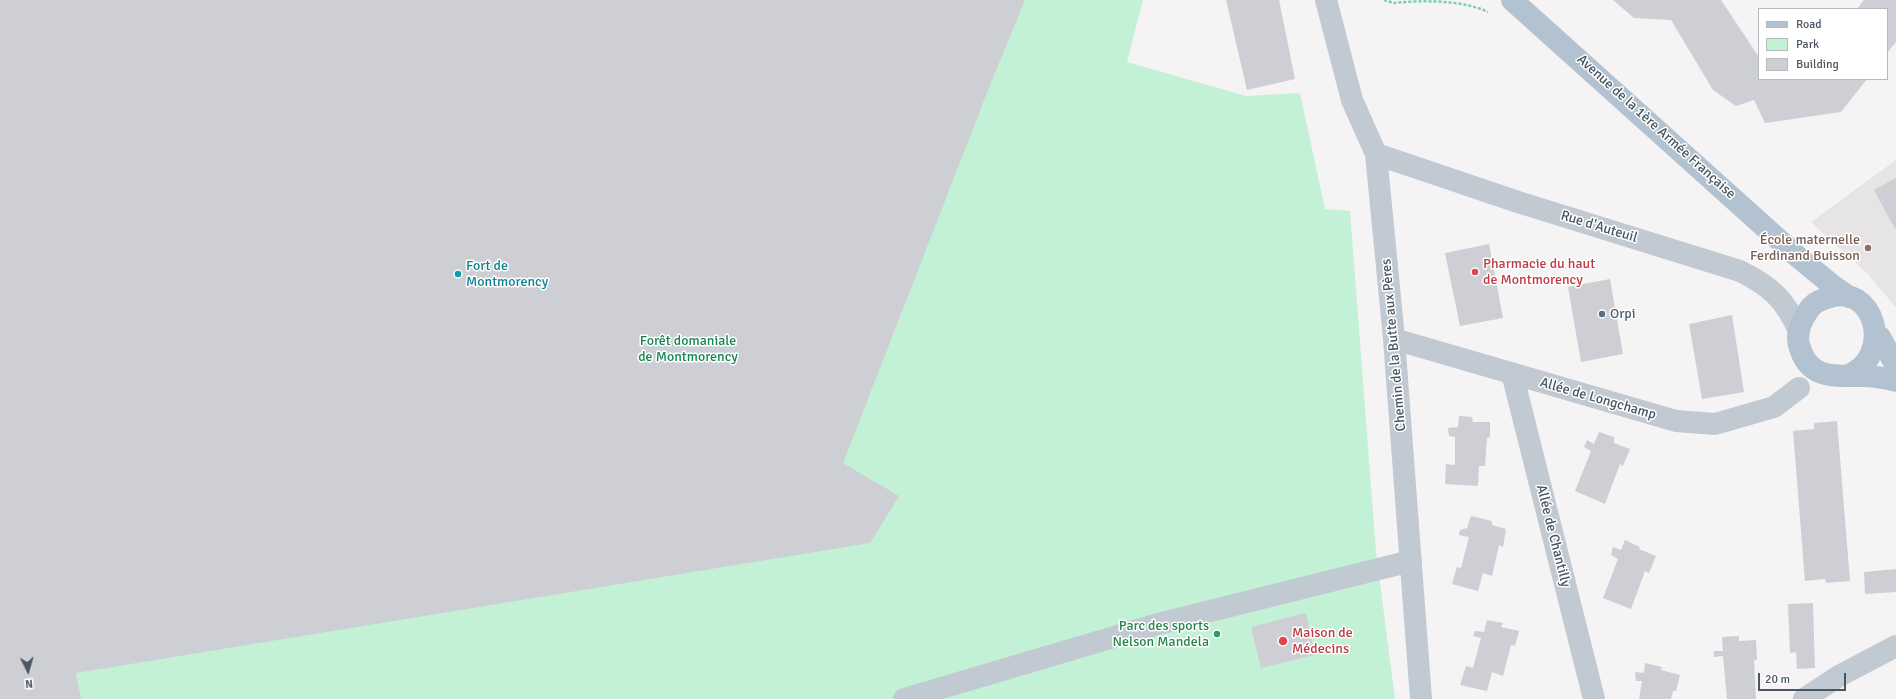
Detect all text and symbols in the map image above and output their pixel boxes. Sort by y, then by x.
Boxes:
legend [1758,8,1888,80]
text: Road [1796,17,1822,32]
text: Park [1796,37,1819,52]
street label: Avenue de la 1ère Armée Française [1573,51,1739,203]
text: Building [1796,57,1839,72]
street label: Rue d'Auteuil [1559,207,1639,247]
place label: École maternelle Ferdinand Buisson [1750,232,1860,264]
marker: École maternelle Ferdinand Buisson [1863,243,1873,253]
place label: Pharmacie du haut de Montmorency [1483,256,1595,288]
place label: Fort de Montmorency [466,258,548,290]
street label: Chemin de la Butte aux Pères [1378,258,1410,432]
marker: Pharmacie du haut de Montmorency [1470,267,1480,277]
marker: Fort de Montmorency [453,269,463,279]
place label: Orpi [1610,306,1636,322]
marker: Orpi [1597,309,1607,319]
park label: Forêt domaniale de Montmorency [638,333,738,366]
street label: Allée de Longchamp [1538,374,1658,424]
street label: Allée de Chantilly [1532,483,1574,589]
place label: Parc des sports Nelson Mandela [1113,618,1209,650]
place label: Maison de Médecins [1292,625,1353,658]
marker: Parc des sports Nelson Mandela [1212,629,1222,639]
marker: Maison de Médecins [1277,635,1289,647]
north arrow [8,651,48,691]
scale bar [1760,665,1848,691]
text: 20 m [1765,672,1790,687]
text: N [25,677,33,690]

